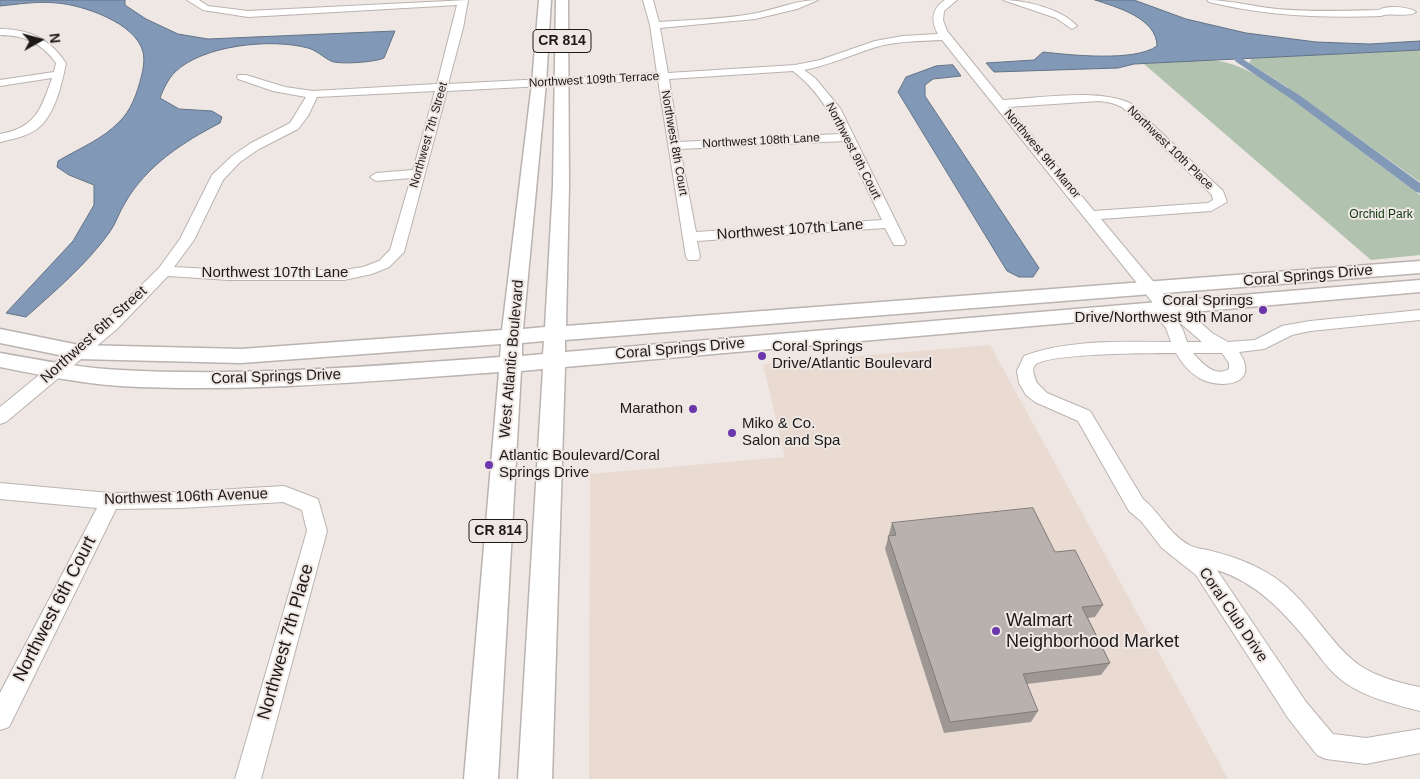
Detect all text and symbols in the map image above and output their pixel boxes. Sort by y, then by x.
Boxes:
north arrow [15,15,65,65]
road number: CR 814 [533,29,591,52]
text: N [46,32,63,44]
street label: Northwest 109th Terrace [528,69,660,91]
street label: Northwest 7th Street [407,80,451,190]
street label: Northwest 8th Court [658,89,690,197]
street label: Northwest 9th Court [822,100,884,202]
street label: Northwest 10th Place [1124,103,1216,193]
street label: Northwest 9th Manor [1001,107,1083,201]
street label: Northwest 108th Lane [702,131,820,151]
park label: Orchid Park [1349,208,1413,222]
street label: Northwest 107th Lane [716,216,864,244]
street label: Coral Springs Drive [1242,261,1374,291]
street label: Northwest 107th Lane [202,264,348,282]
street label: West Atlantic Boulevard [496,279,528,439]
street label: Northwest 6th Street [37,283,151,387]
place label: Coral Springs Drive/Northwest 9th Manor [1075,292,1253,327]
marker: Coral Springs Drive/Northwest 9th Manor [1257,304,1269,316]
street label: Coral Springs Drive [614,334,746,364]
place label: Coral Springs Drive/Atlantic Boulevard [772,338,932,373]
marker: Coral Springs Drive/Atlantic Boulevard [756,350,768,362]
street label: Coral Springs Drive [211,366,341,388]
place label: Marathon [620,400,683,418]
marker: Marathon [687,403,699,415]
place label: Miko & Co. Salon and Spa [742,415,840,450]
marker: Miko & Co. Salon and Spa [726,427,738,439]
place label: Atlantic Boulevard/Coral Springs Drive [499,447,660,482]
marker: Atlantic Boulevard/Coral Springs Drive [483,459,495,471]
street label: Northwest 106th Avenue [104,485,268,509]
road number: CR 814 [469,520,527,542]
street label: Northwest 6th Court [9,533,101,685]
street label: Northwest 7th Place [253,562,319,722]
street label: Coral Club Drive [1195,564,1271,666]
place label: Walmart Neighborhood Market [1006,610,1179,652]
marker: Walmart Neighborhood Market [990,625,1002,637]

